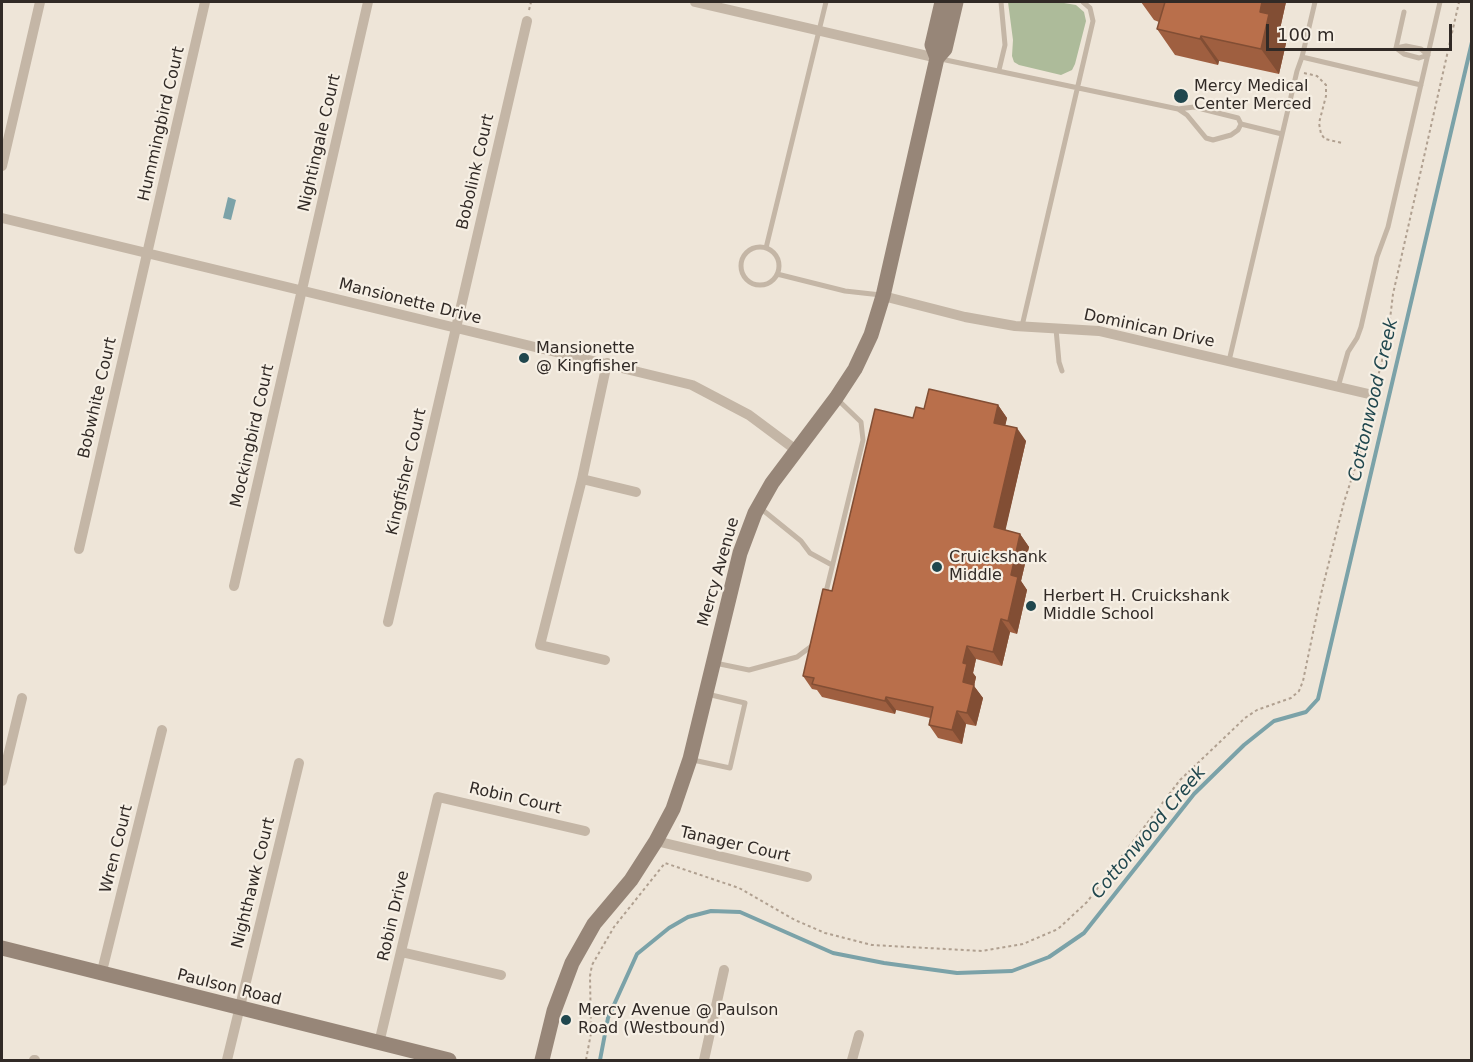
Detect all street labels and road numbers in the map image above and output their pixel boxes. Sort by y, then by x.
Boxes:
street label: Hummingbird Court [135,45,189,203]
street label: Nightingale Court [295,72,345,214]
street label: Bobolink Court [453,112,499,232]
street label: Mansionette Drive [337,275,483,329]
street label: Dominican Drive [1082,306,1216,352]
street label: Bobwhite Court [75,336,121,460]
street label: Mockingbird Court [227,362,279,510]
street label: Kingfisher Court [383,407,431,537]
street label: Mercy Avenue [694,515,744,629]
street label: Robin Court [467,779,563,819]
street label: Wren Court [97,803,137,895]
street label: Nighthawk Court [228,816,280,950]
street label: Tanager Court [678,823,792,867]
street label: Robin Drive [374,869,414,963]
street label: Paulson Road [175,966,283,1010]

